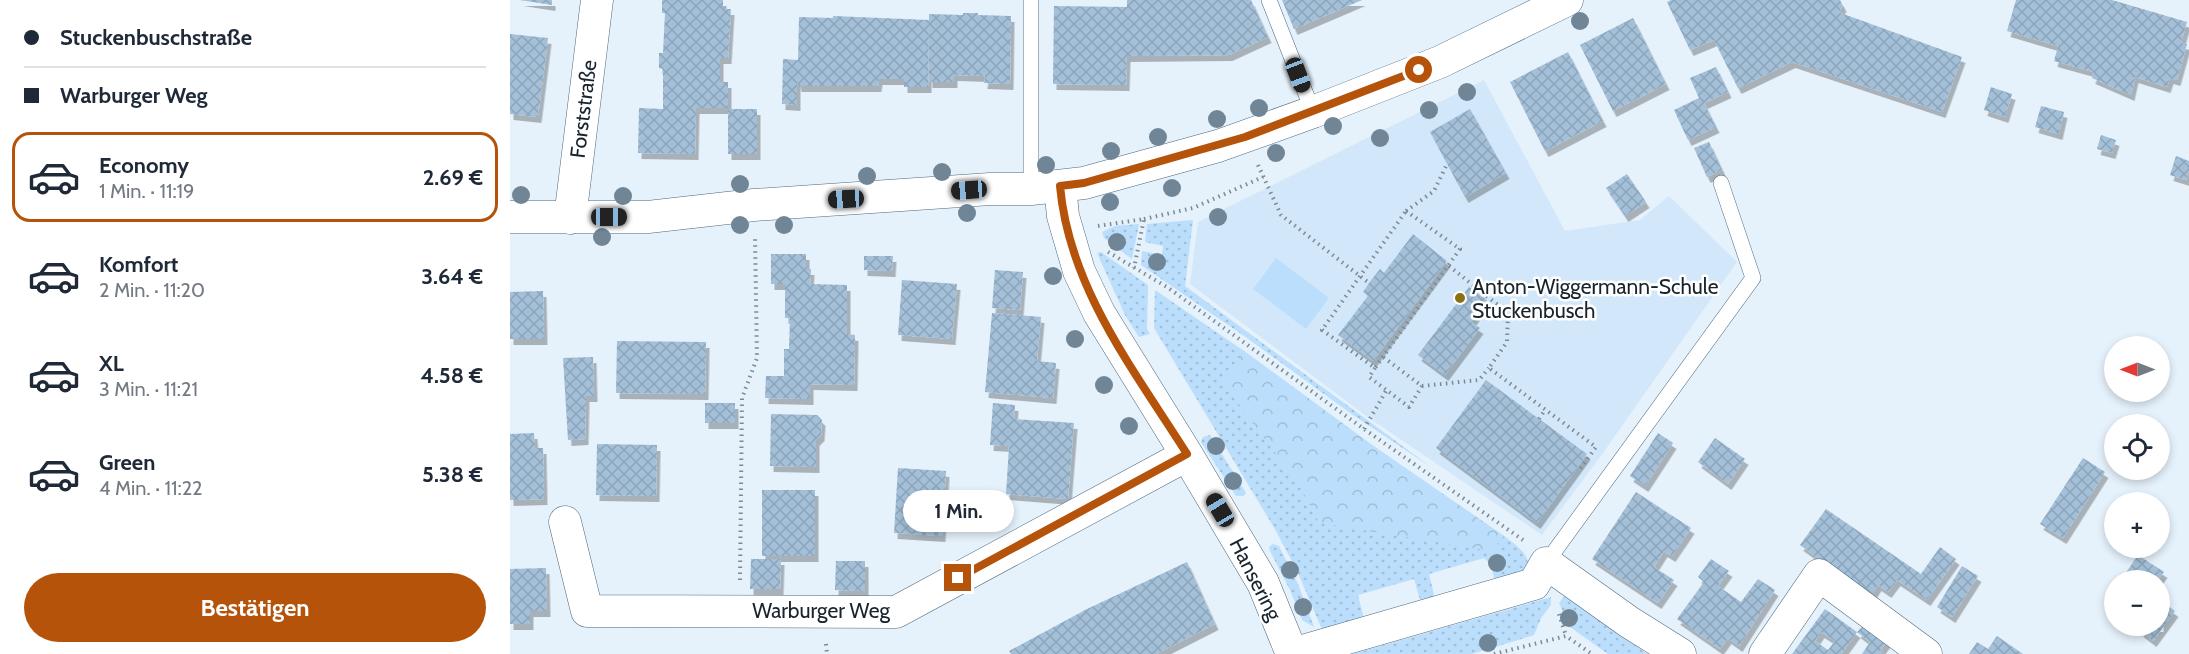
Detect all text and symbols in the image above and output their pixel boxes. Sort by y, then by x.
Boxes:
text: Stuckenbuschstraße [60,24,252,51]
car [1283,55,1313,95]
route start [1405,56,1432,83]
street label: Forststraße [565,58,601,160]
text: Warburger Weg [60,82,208,109]
icon: car [27,150,81,204]
text: Economy [99,152,189,179]
text: 2.69 € [423,164,483,191]
text: 1 Min. · 11:19 [99,179,194,203]
car [950,180,988,200]
car [828,189,864,209]
car [591,208,627,226]
icon: car [27,249,81,303]
text: Komfort [99,251,178,278]
text: 3.64 € [421,263,483,290]
place label: Anton-Wiggermann-Schule Stuckenbusch [1472,274,1719,323]
text: 2 Min. · 11:20 [99,278,205,302]
marker: Anton-Wiggermann-Schule Stuckenbusch [1453,291,1467,305]
north arrow [2104,336,2170,402]
map controls [2104,336,2170,636]
icon: car [27,348,81,402]
text: XL [99,350,124,377]
text: 4.58 € [420,362,483,389]
text: 3 Min. · 11:21 [99,377,198,401]
button: locate [2104,414,2170,480]
icon: car [27,447,81,501]
text: Green [99,449,155,476]
text: 5.38 € [422,461,483,488]
text: 4 Min. · 11:22 [99,476,203,500]
car [1203,490,1237,530]
callout: 1 Min. [902,491,1014,533]
button: + [2104,492,2170,558]
text: 1 Min. [934,499,983,523]
street label: Hansering [1225,534,1288,625]
route end [944,564,971,591]
button: − [2104,570,2170,636]
button: Bestätigen [24,573,486,642]
street label: Warburger Weg [752,598,890,623]

